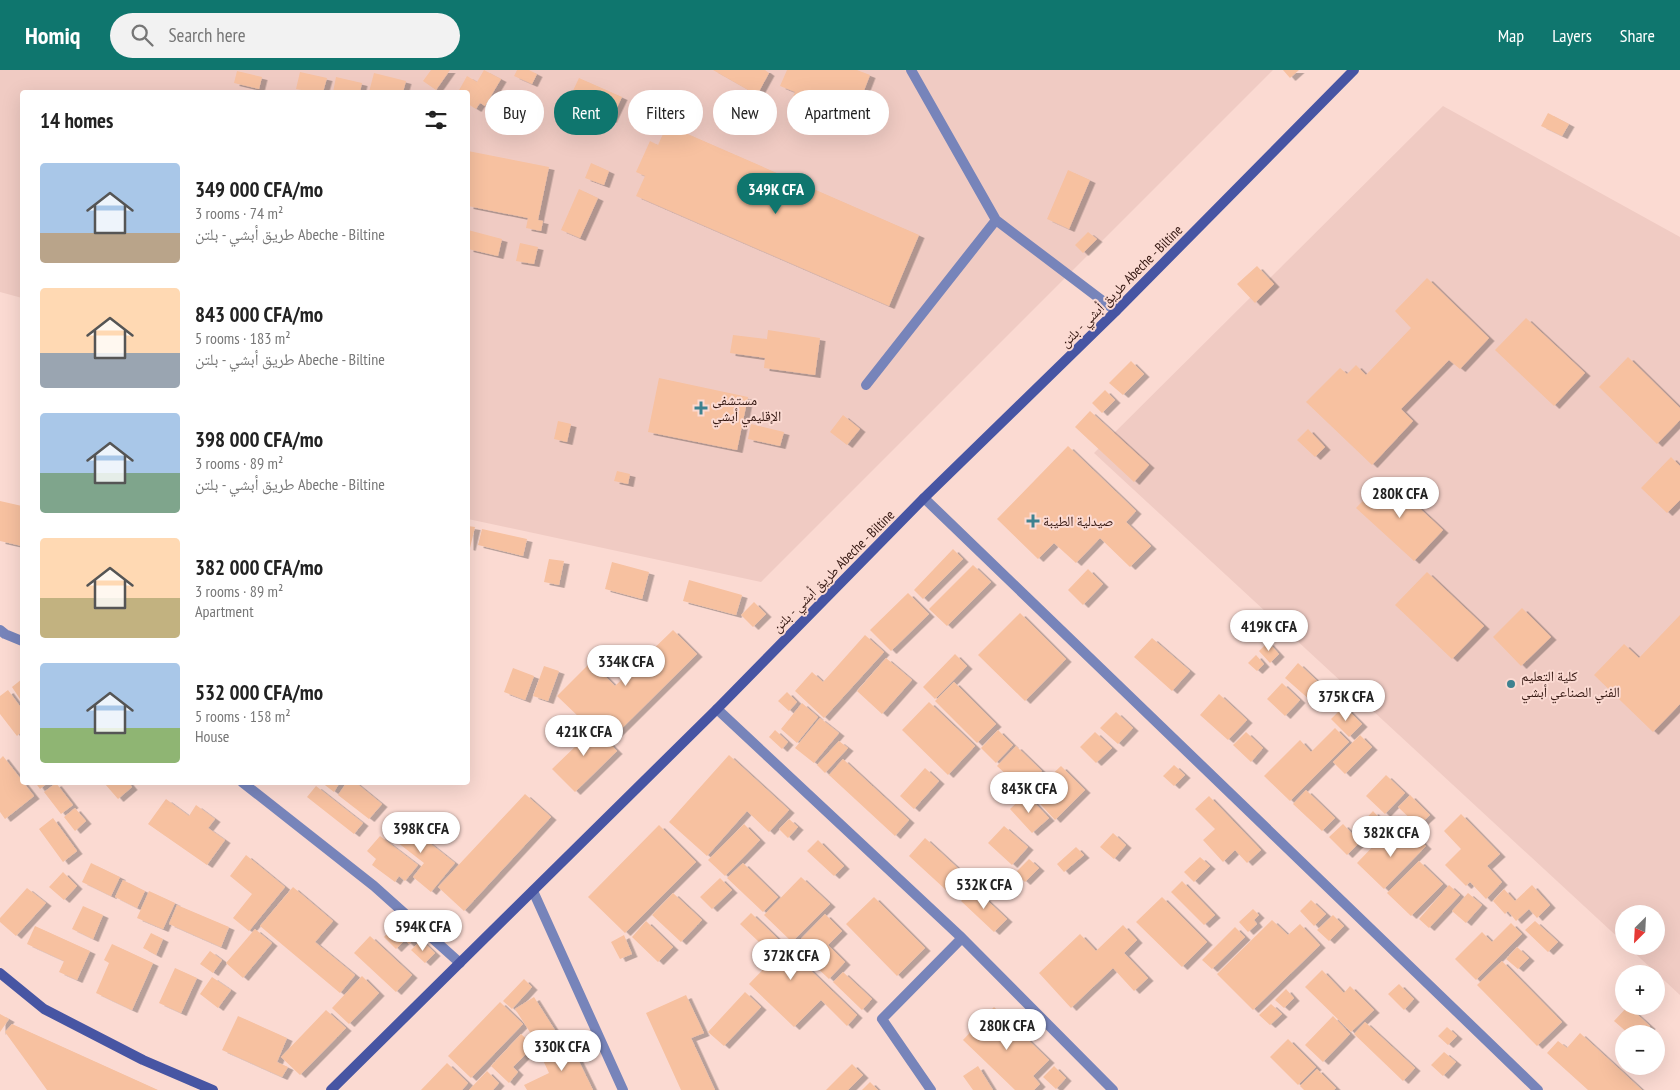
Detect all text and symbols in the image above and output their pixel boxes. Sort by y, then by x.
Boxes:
search box [110,13,460,58]
text: Homiq [25,20,80,51]
icon: search [128,21,156,49]
text: Search here [168,23,246,47]
text: Map [1498,24,1524,47]
text: Layers [1552,24,1592,47]
text: Share [1620,24,1655,47]
chip: Buy [485,90,544,135]
chip: Rent [554,90,618,135]
chip: Filters [628,90,703,135]
chip: New [713,90,777,135]
chip: Apartment [787,90,889,135]
icon: filters [422,106,450,134]
text: 14 homes [40,107,113,134]
pin: 349K CFA [724,172,828,215]
text: 349 000 CFA/mo [195,176,323,203]
text: 349K CFA [748,179,804,199]
icon: home [80,183,140,243]
text: 3 rooms · 74 m² [195,203,283,223]
street label: طريق أبشي - بلتن Abeche - Biltine [1056,221,1188,353]
text: طريق أبشي - بلتن Abeche - Biltine [195,224,385,244]
text: 843 000 CFA/mo [195,301,323,328]
icon: home [80,308,140,368]
text: 5 rooms · 183 m² [195,328,291,348]
text: طريق أبشي - بلتن Abeche - Biltine [195,349,385,369]
place label: مستشفى الإقليمي أبشي [712,391,781,428]
marker: مستشفى الإقليمي أبشي [694,401,708,415]
text: 398 000 CFA/mo [195,426,323,453]
icon: home [80,433,140,493]
text: 3 rooms · 89 m² [195,453,283,473]
text: طريق أبشي - بلتن Abeche - Biltine [195,474,385,494]
pin: 280K CFA [1348,476,1452,519]
text: 280K CFA [1372,483,1428,503]
street label: طريق أبشي - بلتن Abeche - Biltine [768,506,900,638]
place label: صيدلية الطيبة [1043,512,1114,530]
marker: صيدلية الطيبة [1027,515,1039,527]
text: 382 000 CFA/mo [195,554,323,581]
icon: home [80,558,140,618]
text: 3 rooms · 89 m² [195,581,283,601]
text: Apartment [195,601,254,621]
pin: 419K CFA [1217,610,1321,652]
text: 419K CFA [1241,616,1297,636]
pin: 334K CFA [574,644,678,687]
text: 334K CFA [598,651,654,671]
place label: كلية التعليم الفني الصناعي أبشي [1521,667,1620,704]
marker: كلية التعليم الفني الصناعي أبشي [1505,678,1517,690]
text: 532 000 CFA/mo [195,679,323,706]
pin: 375K CFA [1294,680,1398,722]
icon: home [80,683,140,743]
text: 375K CFA [1318,686,1374,706]
text: 5 rooms · 158 m² [195,706,291,726]
pin: 421K CFA [532,714,636,757]
text: 421K CFA [556,721,612,741]
text: House [195,726,229,746]
pin: 843K CFA [977,772,1081,814]
text: 843K CFA [1001,778,1057,798]
pin: 398K CFA [369,812,473,854]
pin: 382K CFA [1339,816,1443,858]
text: 398K CFA [393,818,449,838]
text: 382K CFA [1363,822,1419,842]
pin: 532K CFA [932,868,1036,910]
text: 532K CFA [956,874,1012,894]
north arrow [1615,905,1665,955]
map controls [1615,905,1665,1075]
pin: 594K CFA [371,910,475,952]
text: 594K CFA [395,916,451,936]
pin: 372K CFA [739,938,843,981]
text: 372K CFA [763,945,819,965]
button: + [1615,965,1665,1015]
pin: 280K CFA [955,1008,1059,1051]
text: 280K CFA [979,1015,1035,1035]
button: − [1615,1025,1665,1075]
pin: 330K CFA [510,1030,614,1072]
text: 330K CFA [534,1036,590,1056]

